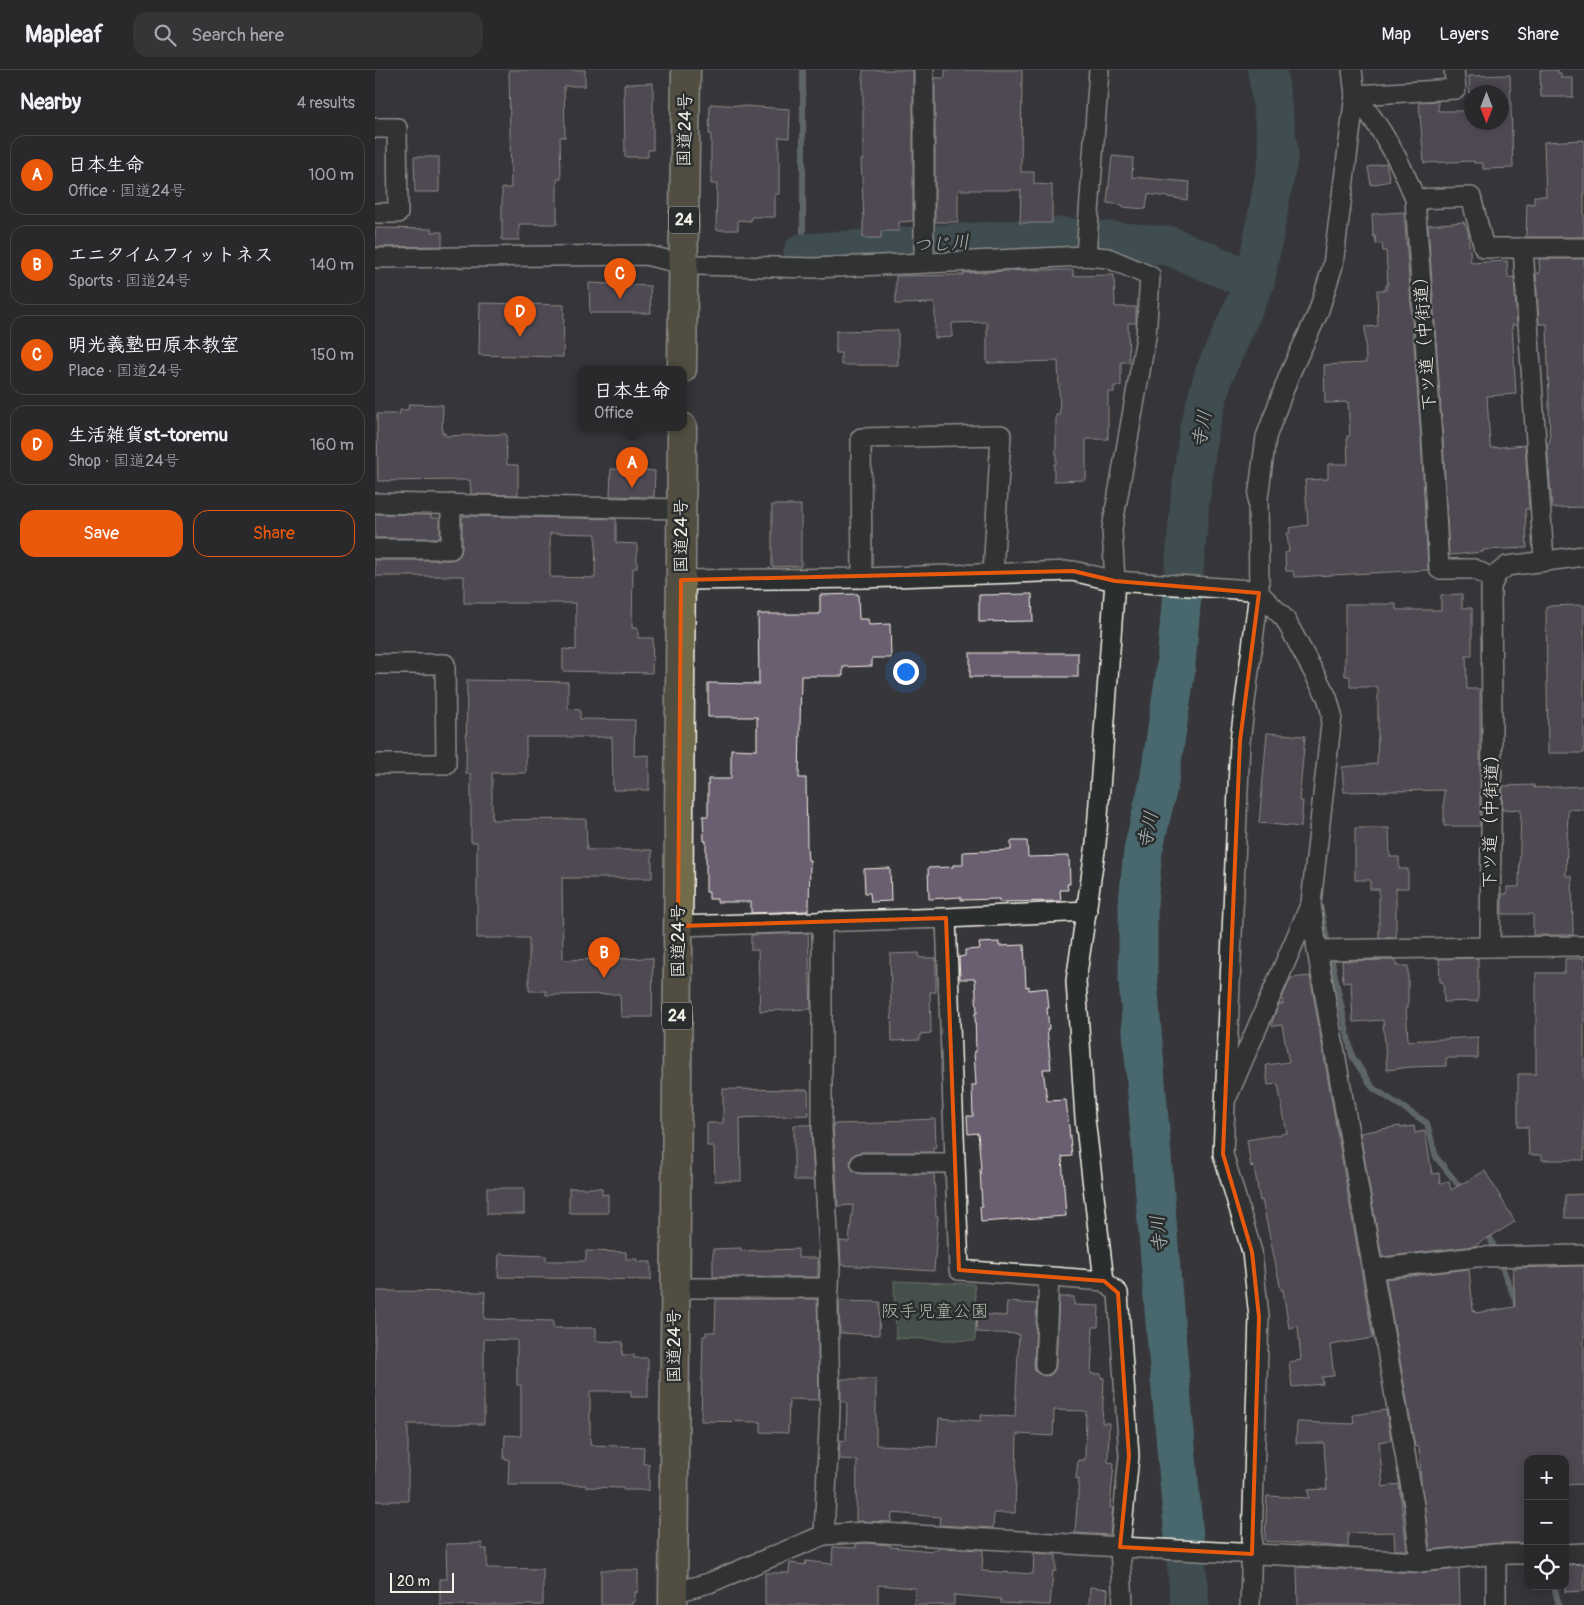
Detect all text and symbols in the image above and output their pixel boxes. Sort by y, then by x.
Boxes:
search box [133,12,483,57]
text: Mapleaf [25,20,103,49]
icon: search [151,21,179,49]
text: Search here [191,23,284,47]
text: Map [1382,23,1411,46]
text: Layers [1439,23,1489,46]
text: Share [1517,23,1559,46]
north arrow [1464,85,1509,130]
text: Nearby [20,89,81,116]
text: 4 results [297,93,355,113]
street label: 国道24号 [673,93,697,167]
text: 日本生命 [68,153,144,177]
text: A [32,165,42,185]
text: 100 m [308,165,354,185]
text: Office · 国道24号 [68,181,186,201]
road number: 24 [669,206,699,234]
water label: つじ川 [912,230,970,258]
text: エニタイムフィットネス [68,243,273,267]
text: B [32,255,42,275]
text: 140 m [310,255,354,275]
pin: C [604,258,636,299]
street label: 下ツ道（中街道） [1409,266,1441,412]
text: Sports · 国道24号 [68,271,191,291]
pin: D [504,296,536,337]
text: 明光義塾田原本教室 [68,333,239,357]
text: C [32,345,42,365]
text: 150 m [310,345,354,365]
text: Place · 国道24号 [68,361,182,381]
popup [577,366,687,431]
text: 日本生命 [594,379,670,403]
text: Office [594,403,633,423]
water label: 寺川 [1187,408,1217,450]
text: 生活雑貨st-toremu [68,423,228,447]
text: D [32,435,42,455]
text: 160 m [310,435,354,455]
pin: A [616,447,648,488]
text: Shop · 国道24号 [68,451,179,471]
street label: 国道24号 [670,499,693,573]
button: Save [20,510,183,557]
button: Share [193,510,355,557]
your location [893,659,919,685]
street label: 下ツ道（中街道） [1478,745,1504,889]
water label: 寺川 [1132,809,1164,851]
street label: 国道24号 [667,904,690,978]
pin: B [588,937,620,978]
road number: 24 [662,1002,692,1029]
water label: 寺川 [1145,1214,1173,1254]
park label: 阪手児童公園 [881,1300,989,1323]
street label: 国道24号 [663,1309,686,1383]
map controls [1524,1455,1569,1590]
button: + [1524,1455,1569,1500]
button: − [1524,1500,1569,1545]
button: locate [1524,1545,1569,1590]
scale bar [390,1570,454,1593]
text: 20 m [397,1573,430,1590]

